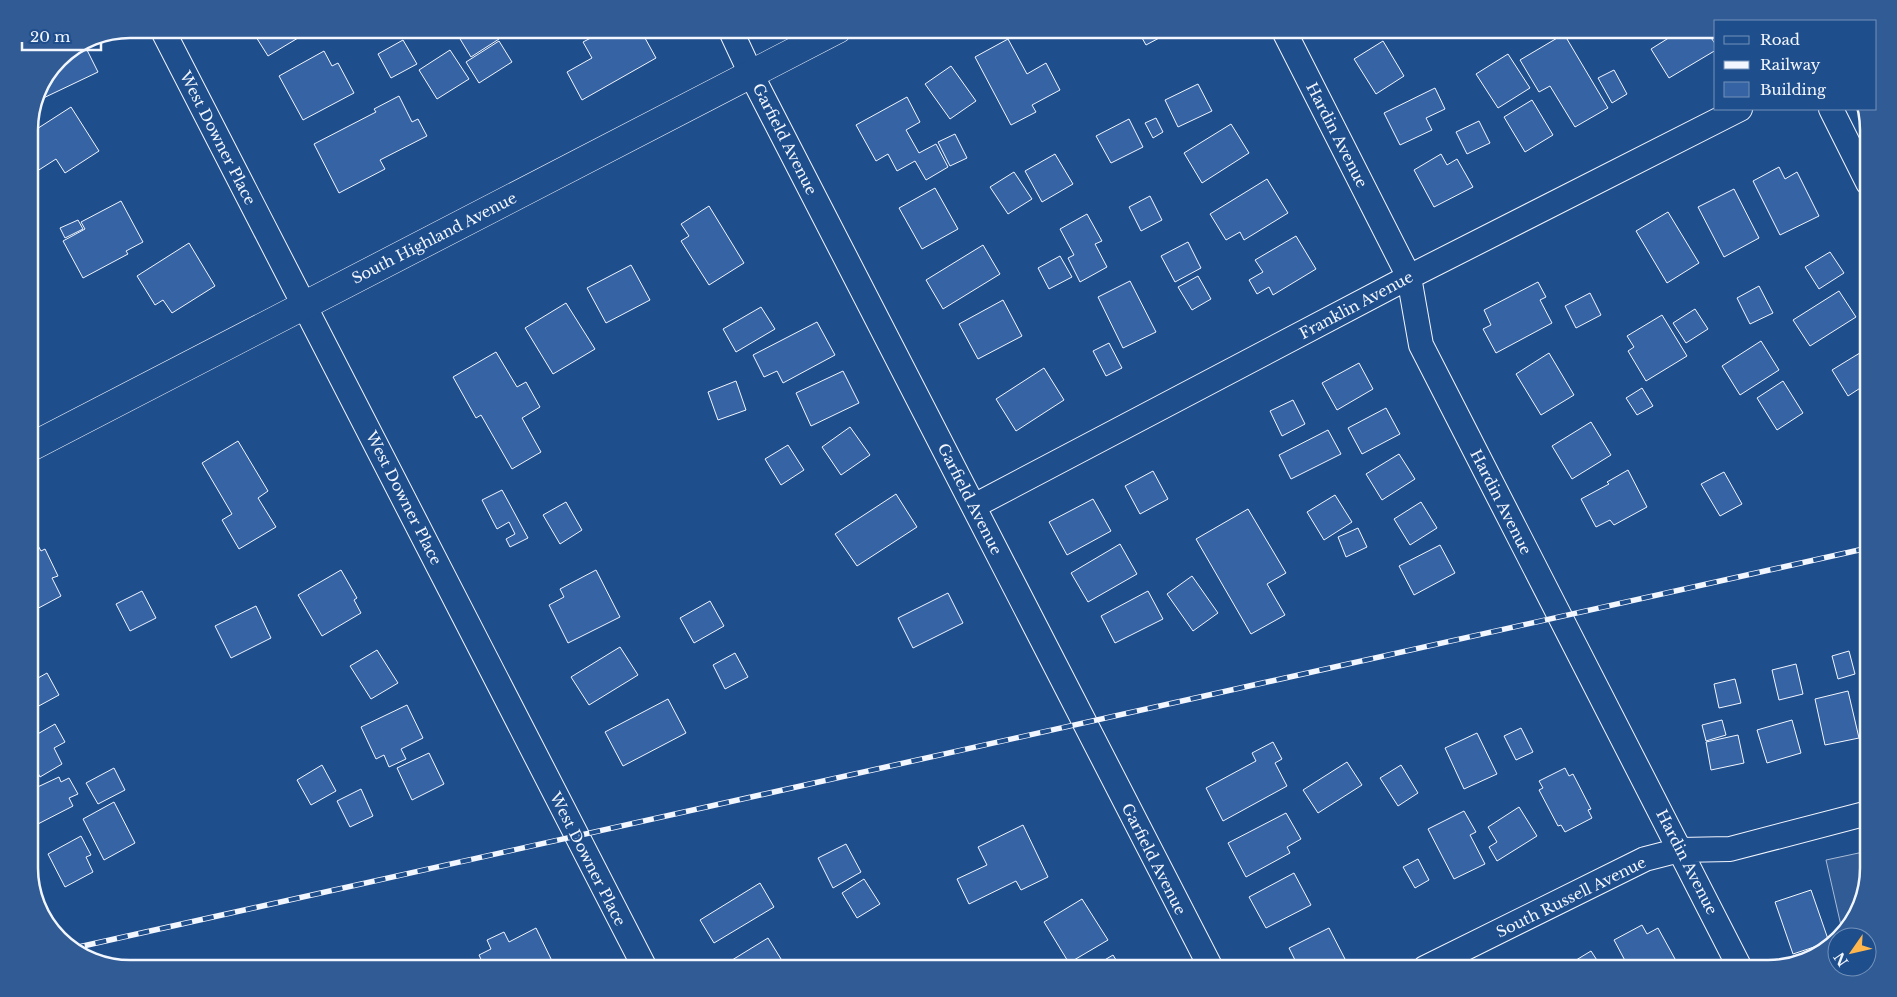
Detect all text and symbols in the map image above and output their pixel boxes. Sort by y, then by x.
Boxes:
scale bar [22,20,101,52]
legend [1714,20,1877,110]
text: 20 m [30,27,70,46]
text: Road [1760,30,1800,49]
text: Railway [1760,55,1821,74]
street label: West Downer Place [176,67,260,208]
street label: Hardin Avenue [1302,79,1372,191]
street label: Garfield Avenue [749,80,821,198]
text: Building [1760,80,1827,99]
street label: South Highland Avenue [348,188,520,288]
street label: Franklin Avenue [1296,267,1416,343]
street label: West Downer Place [362,427,446,568]
street label: Garfield Avenue [934,440,1006,558]
street label: Hardin Avenue [1466,446,1536,558]
street label: West Downer Place [546,788,630,929]
street label: Garfield Avenue [1118,800,1190,918]
street label: Hardin Avenue [1652,806,1722,918]
street label: South Russell Avenue [1493,852,1649,942]
north arrow [1827,927,1877,977]
text: N [1830,949,1852,970]

